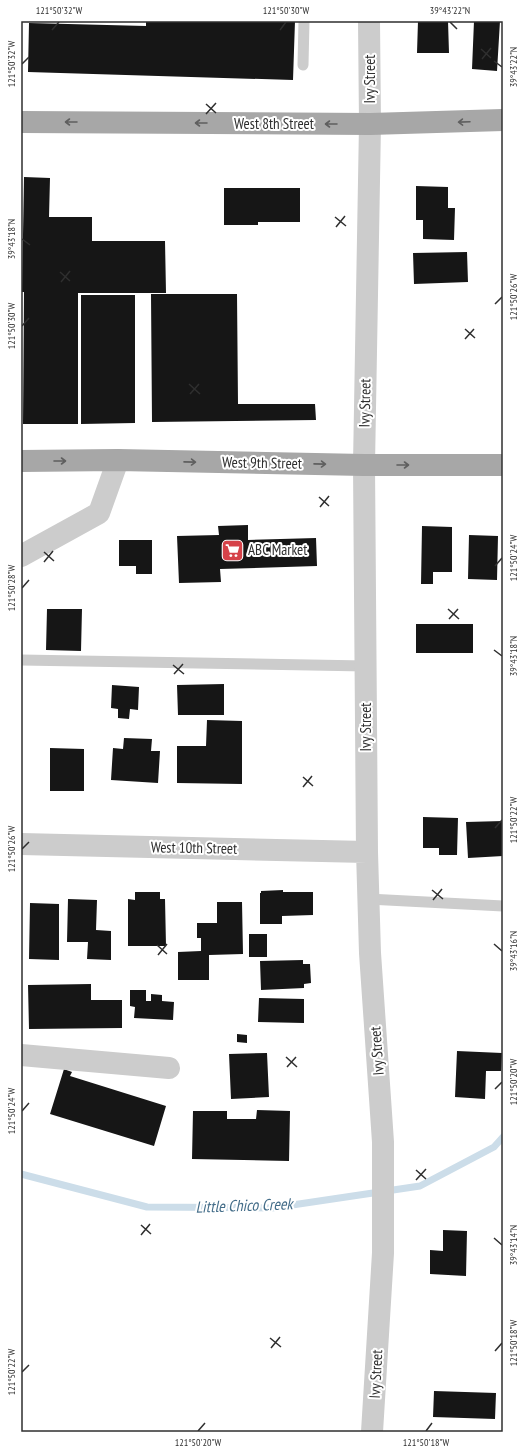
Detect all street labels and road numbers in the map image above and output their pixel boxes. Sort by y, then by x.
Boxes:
street label: Ivy Street [360,55,379,103]
street label: West 8th Street [234,114,314,133]
street label: Ivy Street [355,378,374,428]
street label: West 9th Street [222,452,302,473]
street label: Ivy Street [356,703,375,751]
street label: West 10th Street [151,837,237,858]
street label: Ivy Street [365,1026,388,1076]
street label: Ivy Street [365,1349,386,1399]

